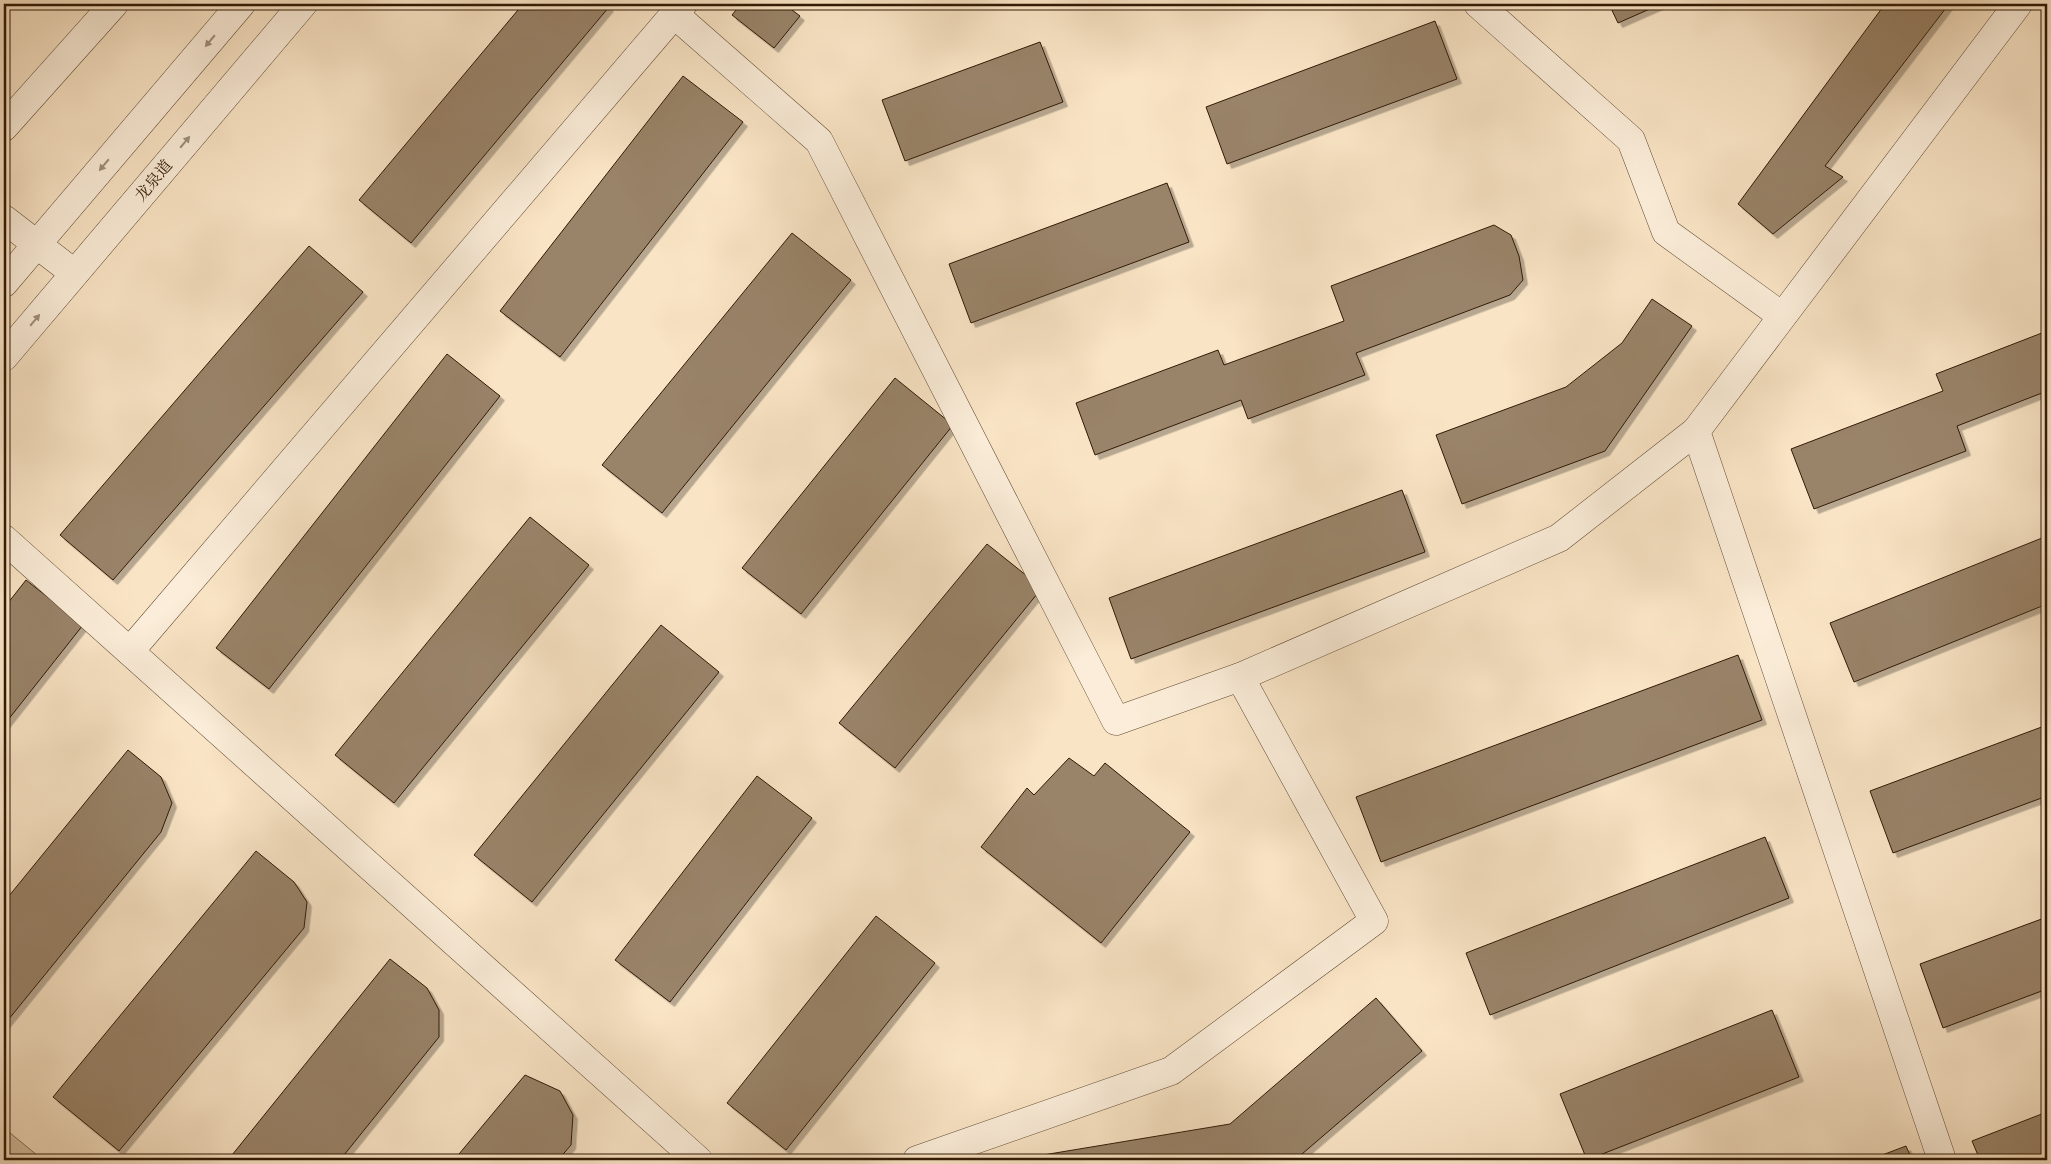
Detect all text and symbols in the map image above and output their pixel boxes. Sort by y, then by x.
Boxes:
one-way arrow [204,34,215,47]
one-way arrow [179,136,190,148]
street label: 龙泉道 [130,155,178,206]
one-way arrow [99,158,110,171]
one-way arrow [29,313,40,326]

